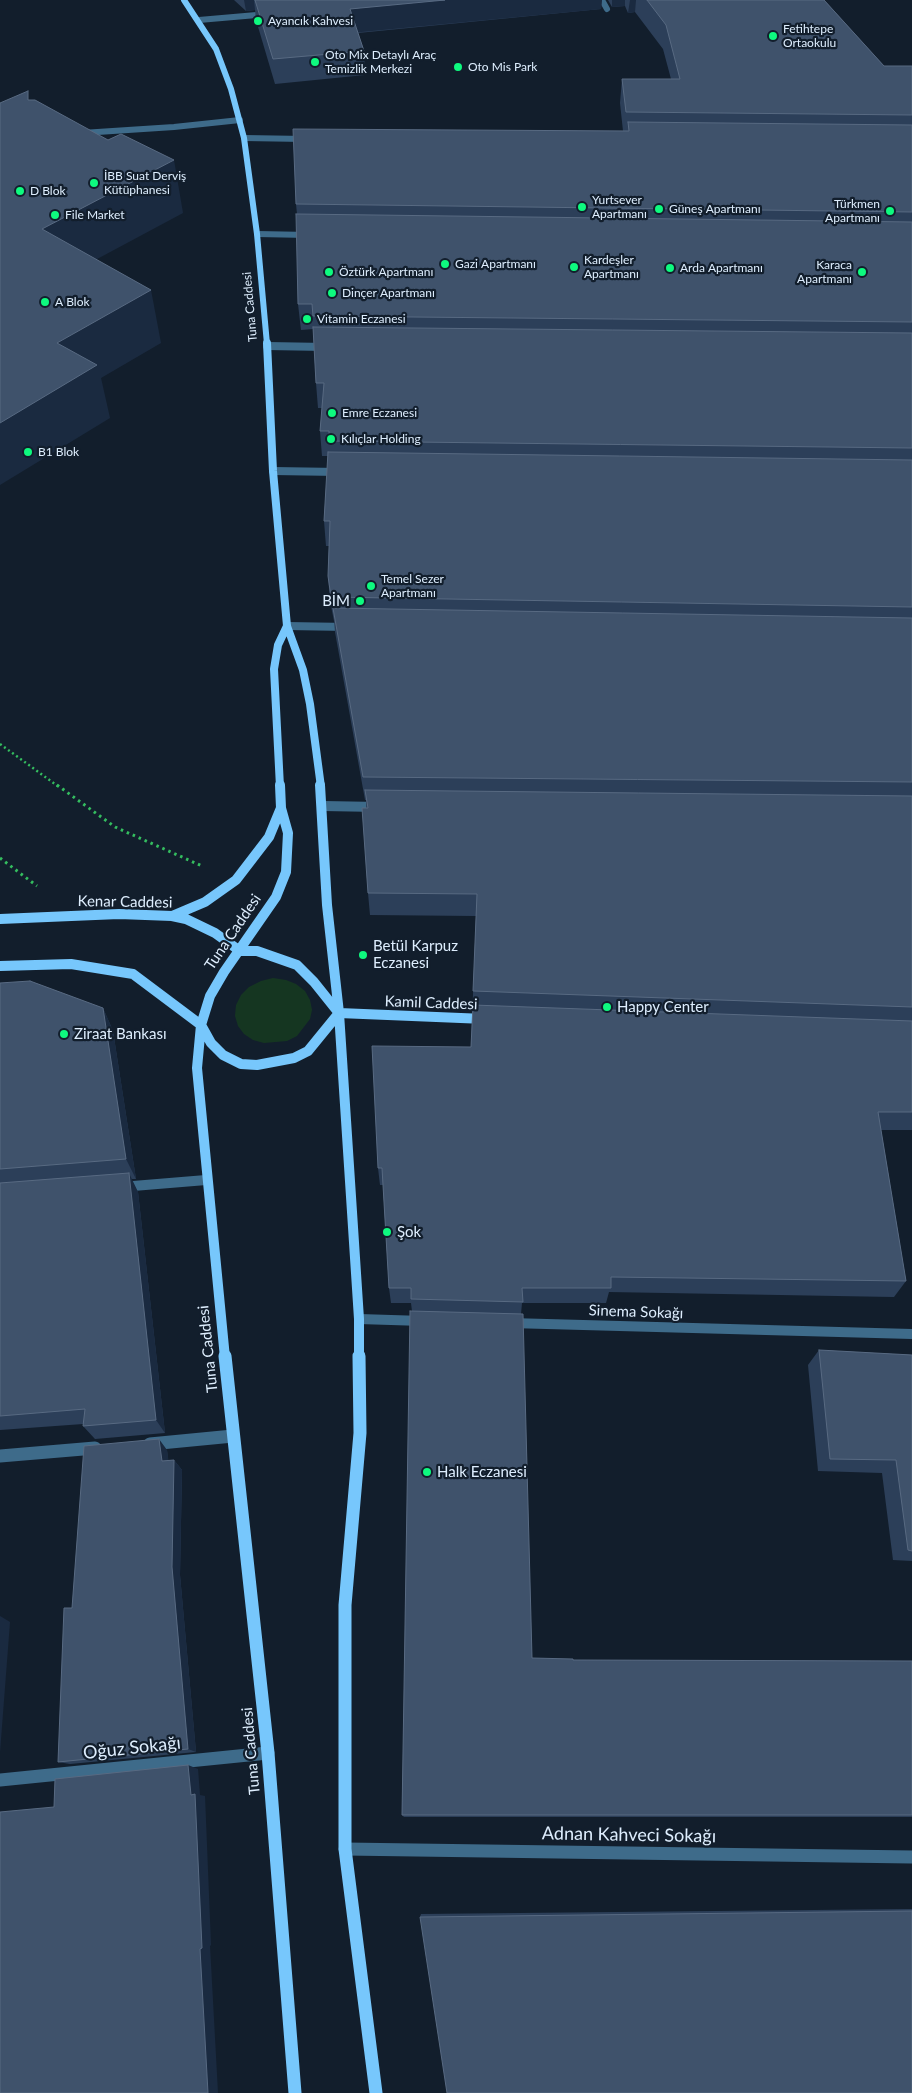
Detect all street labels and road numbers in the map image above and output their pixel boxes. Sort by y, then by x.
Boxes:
street label: Tuna Caddesi [240,271,260,343]
street label: Tuna Caddesi [201,891,265,973]
street label: Kenar Caddesi [77,892,173,912]
street label: Kamil Caddesi [384,992,478,1014]
street label: Sinema Sokağı [588,1301,684,1323]
street label: Tuna Caddesi [194,1304,222,1394]
street label: Tuna Caddesi [238,1707,264,1795]
street label: Oğuz Sokağı [82,1732,182,1764]
street label: Adnan Kahveci Sokağı [542,1823,716,1847]

